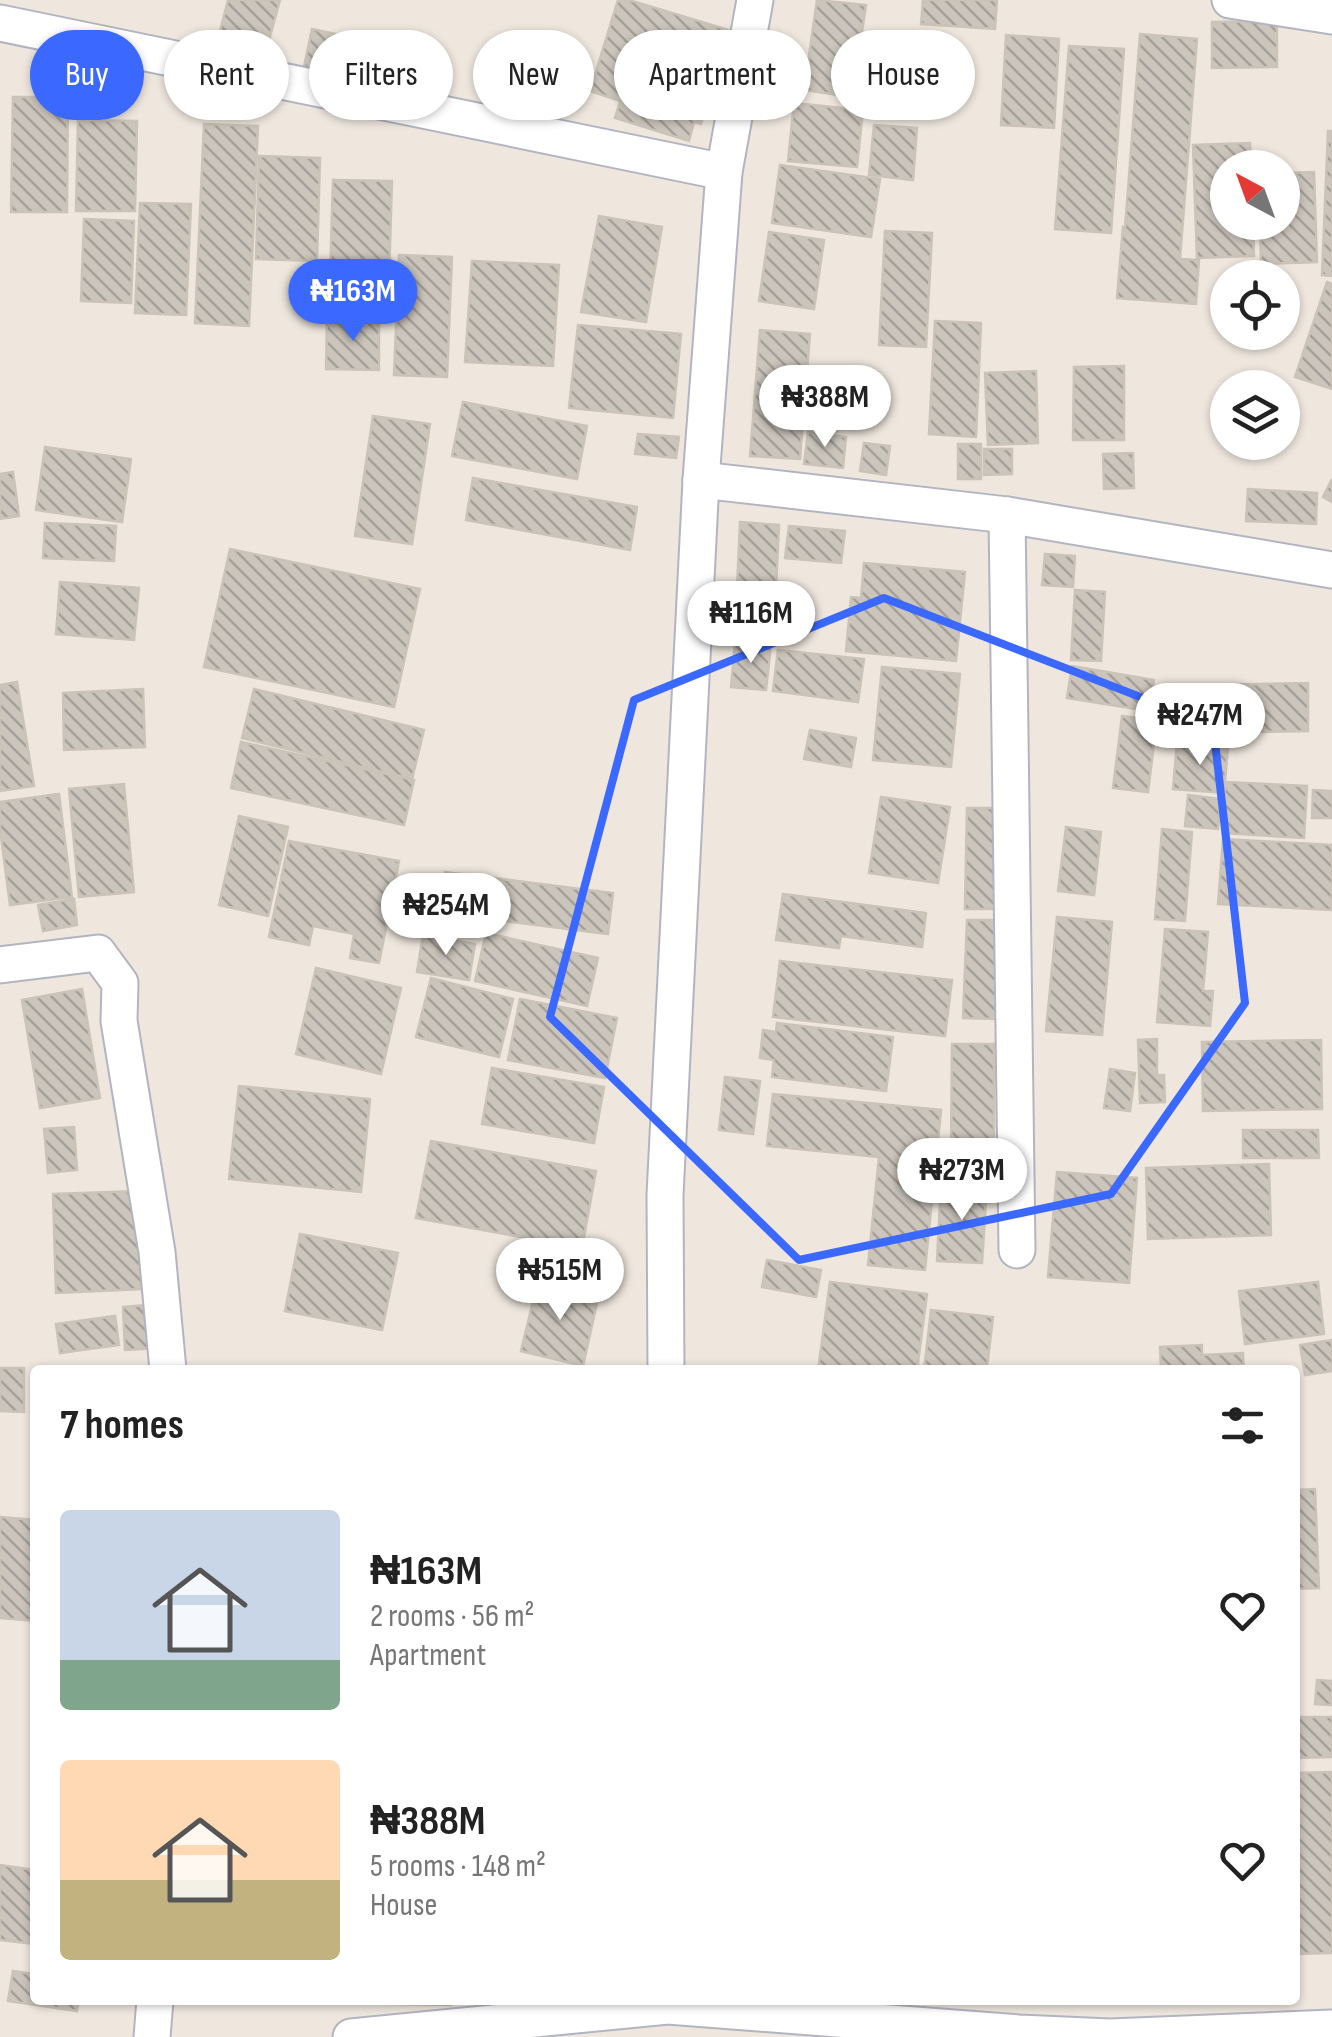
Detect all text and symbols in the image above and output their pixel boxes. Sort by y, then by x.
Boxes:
chip: Buy [30,30,144,120]
chip: Rent [164,30,289,120]
chip: Filters [309,30,453,120]
chip: New [473,30,594,120]
chip: Apartment [614,30,811,120]
chip: House [831,30,975,120]
north arrow [1210,150,1300,240]
map controls [1210,150,1300,460]
pin: ₦163M [283,259,423,344]
button: locate [1210,260,1300,350]
text: ₦163M [310,272,396,311]
pin: ₦388M [755,365,895,450]
button: layers [1210,370,1300,460]
text: ₦388M [781,378,869,417]
pin: ₦116M [681,581,821,666]
text: ₦116M [709,594,793,633]
pin: ₦247M [1130,683,1270,768]
text: ₦247M [1157,696,1243,735]
pin: ₦254M [376,873,516,958]
text: ₦254M [403,886,489,925]
pin: ₦273M [892,1138,1032,1223]
text: ₦273M [919,1151,1005,1190]
pin: ₦515M [490,1238,630,1323]
text: ₦515M [518,1251,602,1290]
icon: filters [1215,1398,1270,1453]
text: 7 homes [60,1400,184,1451]
text: ₦163M [370,1546,482,1597]
icon: home [140,1550,260,1670]
icon: heart [1215,1583,1270,1638]
text: 2 rooms · 56 m² [370,1597,535,1636]
text: Apartment [370,1636,486,1675]
text: ₦388M [370,1796,485,1847]
icon: home [140,1800,260,1920]
icon: heart [1215,1833,1270,1888]
text: 5 rooms · 148 m² [370,1847,546,1886]
text: House [370,1886,437,1925]

